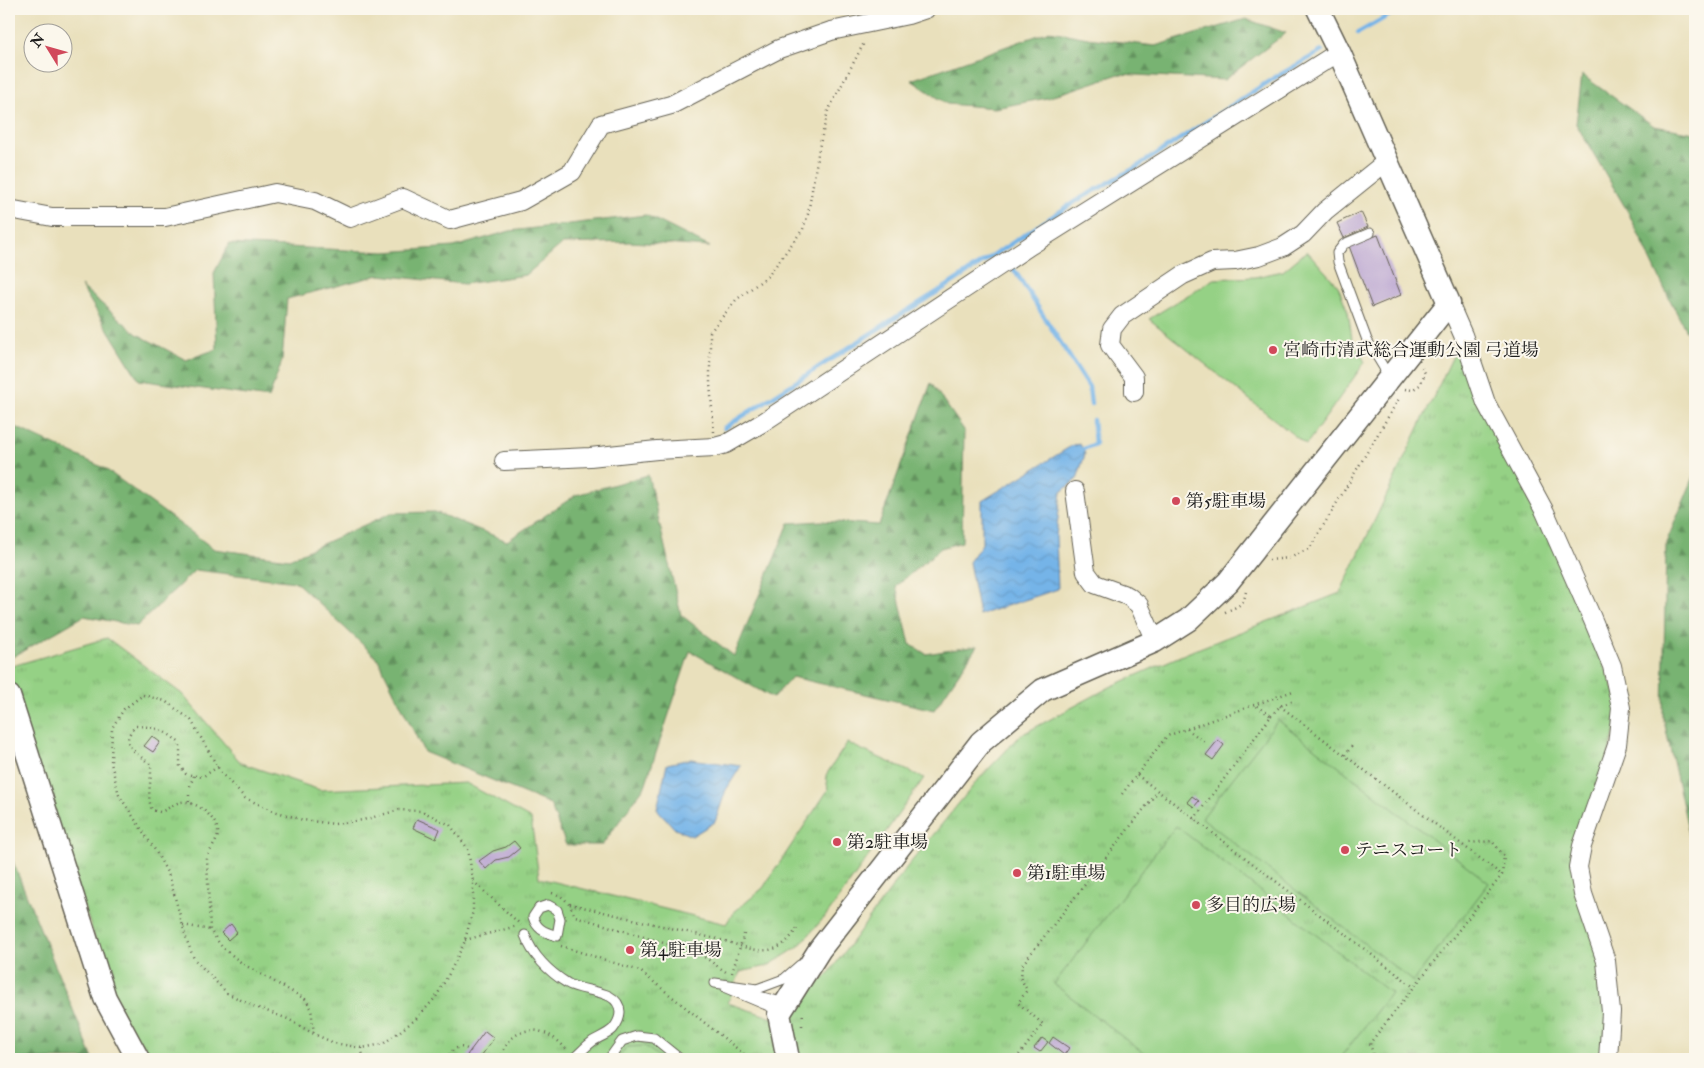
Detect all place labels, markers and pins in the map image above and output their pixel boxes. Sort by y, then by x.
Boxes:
place label: 宮崎市清武総合運動公園 弓道場 [1283,339,1539,362]
marker: 宮崎市清武総合運動公園 弓道場 [1267,344,1279,356]
place label: 第5駐車場 [1186,490,1266,513]
marker: 第5駐車場 [1170,495,1182,507]
place label: 第2駐車場 [847,831,928,854]
marker: 第2駐車場 [831,836,843,848]
place label: テニスコート [1355,839,1462,862]
marker: テニスコート [1339,844,1351,856]
place label: 第1駐車場 [1027,862,1105,885]
marker: 第1駐車場 [1011,867,1023,879]
place label: 多目的広場 [1206,894,1296,917]
marker: 多目的広場 [1190,899,1202,911]
place label: 第4駐車場 [640,939,722,962]
marker: 第4駐車場 [624,944,636,956]

